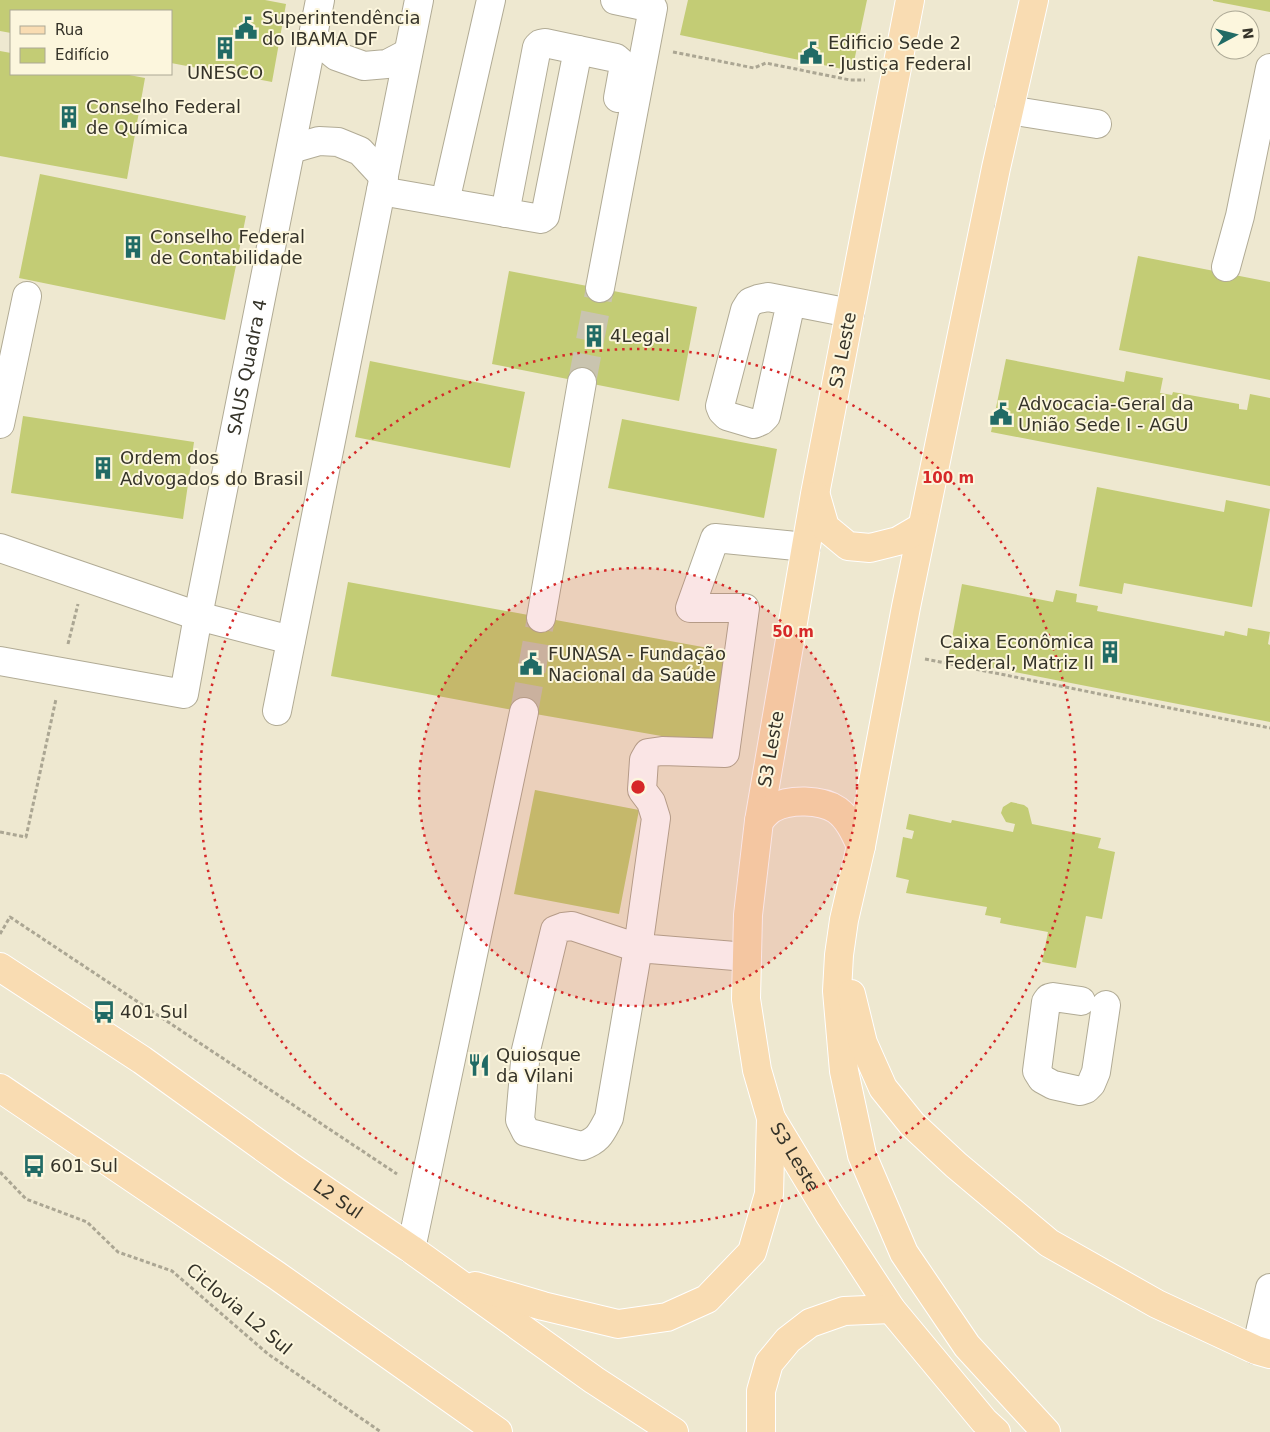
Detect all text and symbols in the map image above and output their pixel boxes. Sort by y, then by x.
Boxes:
place label: Superintendência do IBAMA DF [262,7,421,49]
legend [10,10,172,75]
north arrow [1210,10,1260,60]
public building icon: Superintendência do IBAMA DF [233,15,259,41]
text: Rua [55,21,83,39]
text: N [1239,27,1257,40]
place label: Edificio Sede 2 - Justiça Federal [828,32,971,74]
building icon: UNESCO [212,35,238,61]
public building icon: Edificio Sede 2 - Justiça Federal [798,40,824,66]
text: Edifício [55,46,109,64]
place label: UNESCO [187,62,263,83]
place label: Conselho Federal de Química [86,96,241,138]
building icon: Conselho Federal de Química [56,104,82,130]
place label: Conselho Federal de Contabilidade [150,226,305,268]
building icon: Conselho Federal de Contabilidade [120,234,146,260]
street label: SAUS Quadra 4 [223,297,271,437]
street label: S3 Leste [825,310,860,390]
building icon: 4Legal [581,323,607,349]
place label: 4Legal [610,325,670,346]
place label: Advocacia-Geral da União Sede I - AGU [1018,393,1194,435]
public building icon: Advocacia-Geral da União Sede I - AGU [988,401,1014,427]
place label: Ordem dos Advogados do Brasil [120,447,303,489]
building icon: Ordem dos Advogados do Brasil [90,455,116,481]
text: 100 m [922,469,974,487]
text: 50 m [772,623,814,641]
place label: Caixa Econômica Federal, Matriz II [940,631,1094,673]
building icon: Caixa Econômica Federal, Matriz II [1097,639,1123,665]
place label: FUNASA - Fundação Nacional da Saúde [548,643,726,685]
public building icon: FUNASA - Fundação Nacional da Saúde [518,651,544,677]
street label: S3 Leste [753,709,788,789]
centre of rings [629,778,647,796]
bus stop icon: 401 Sul [91,999,117,1025]
place label: 401 Sul [120,1001,188,1022]
place label: Quiosque da Vilani [496,1044,581,1086]
restaurant icon: Quiosque da Vilani [466,1052,492,1078]
street label: S3 Leste [766,1118,824,1195]
bus stop icon: 601 Sul [21,1153,47,1179]
place label: 601 Sul [50,1155,118,1176]
street label: L2 Sul [309,1175,367,1223]
street label: Ciclovia L2 Sul [182,1258,296,1359]

